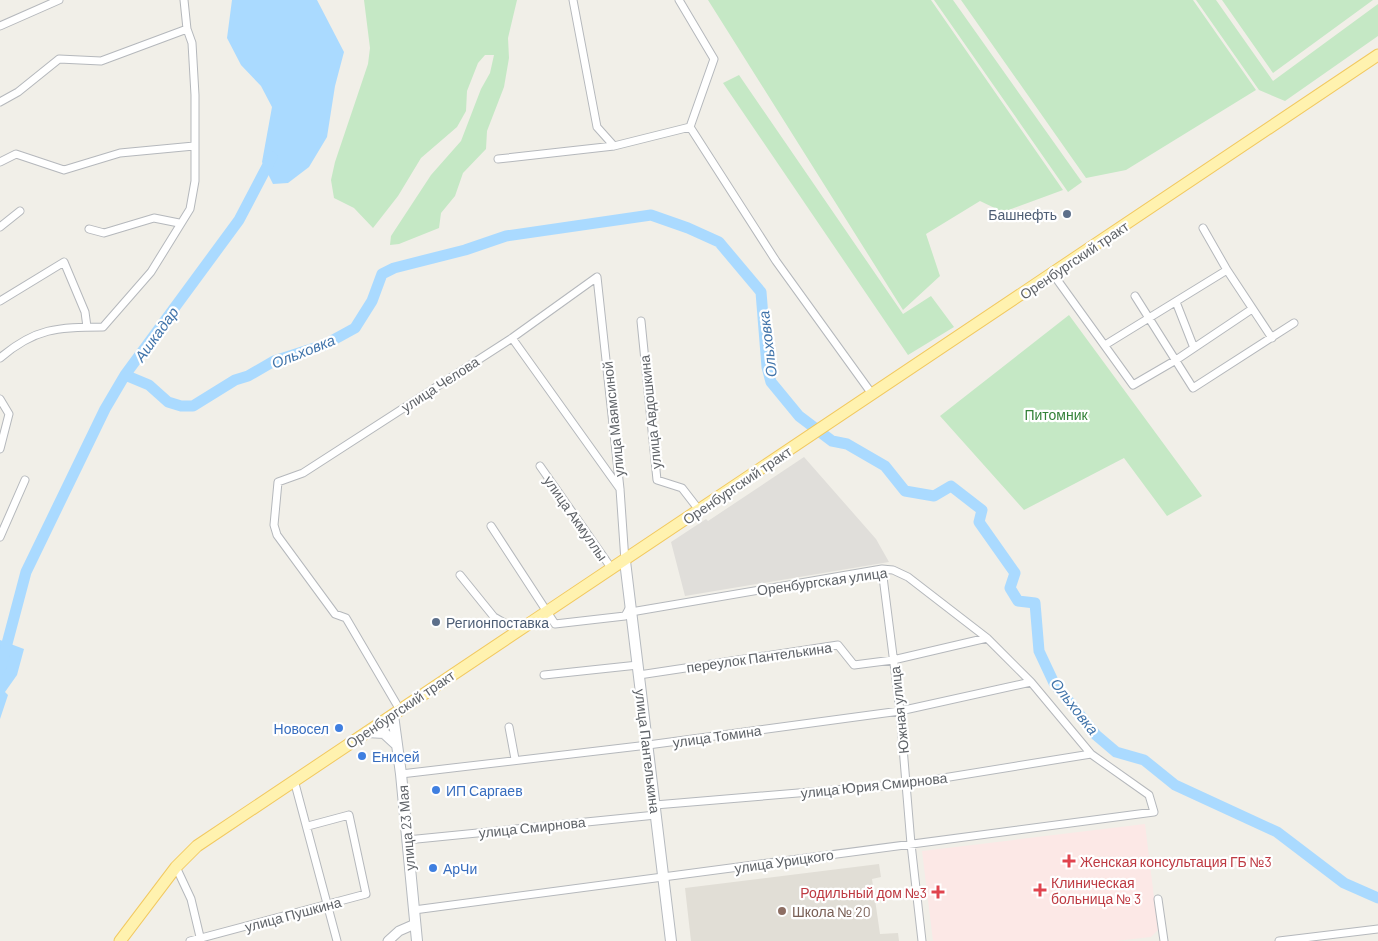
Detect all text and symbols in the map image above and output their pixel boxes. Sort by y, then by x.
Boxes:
place label: Башнефть [988,206,1057,223]
marker: Башнефть [1061,208,1073,220]
street label: Оренбургский тракт [1016,217,1132,303]
water label: Ашкадар [130,303,182,366]
water label: Ольховка [754,310,780,378]
water label: Ольховка [269,330,337,372]
street label: улица Челова [398,352,482,415]
street label: улица Авдошкина [636,354,664,470]
street label: улица Маямсиной [598,360,628,478]
park label: Питомник [1024,406,1088,423]
street label: Оренбургский тракт [679,442,795,528]
street label: улица Акмуллы [540,472,612,564]
street label: Оренбургская улица [756,563,888,599]
place label: Регионпоставка [446,614,549,631]
marker: Регионпоставка [430,616,442,628]
street label: переулок Пантелькина [685,638,833,676]
street label: Южная улица [886,665,912,755]
street label: Оренбургский тракт [342,666,458,752]
water label: Ольховка [1047,674,1103,738]
street label: улица Пантелькина [632,688,664,814]
place label: Новосел [274,720,329,737]
street label: улица Томина [672,721,763,751]
marker: Новосел [333,722,345,734]
place label: Енисей [372,748,420,765]
marker: Енисей [356,750,368,762]
street label: улица Юрия Смирнова [800,769,948,801]
place label: ИП Саргаев [446,782,523,799]
street label: улица 23 Мая [394,784,418,872]
marker: ИП Саргаев [430,784,442,796]
street label: улица Смирнова [478,813,586,841]
street label: улица Урицкого [733,846,835,876]
place label: Женская консультация ГБ №3 [1080,853,1272,870]
marker: Женская консультация ГБ №3 [1062,854,1076,868]
place label: АрЧи [443,860,477,877]
marker: АрЧи [427,862,439,874]
place label: Клиническая больница № 3 [1051,874,1141,907]
marker: Клиническая больница № 3 [1033,883,1047,897]
place label: Родильный дом №3 [800,884,927,901]
marker: Родильный дом №3 [931,885,945,899]
street label: улица Пушкина [243,893,343,935]
place label: Школа № 20 [792,903,871,920]
marker: Школа № 20 [776,905,788,917]

